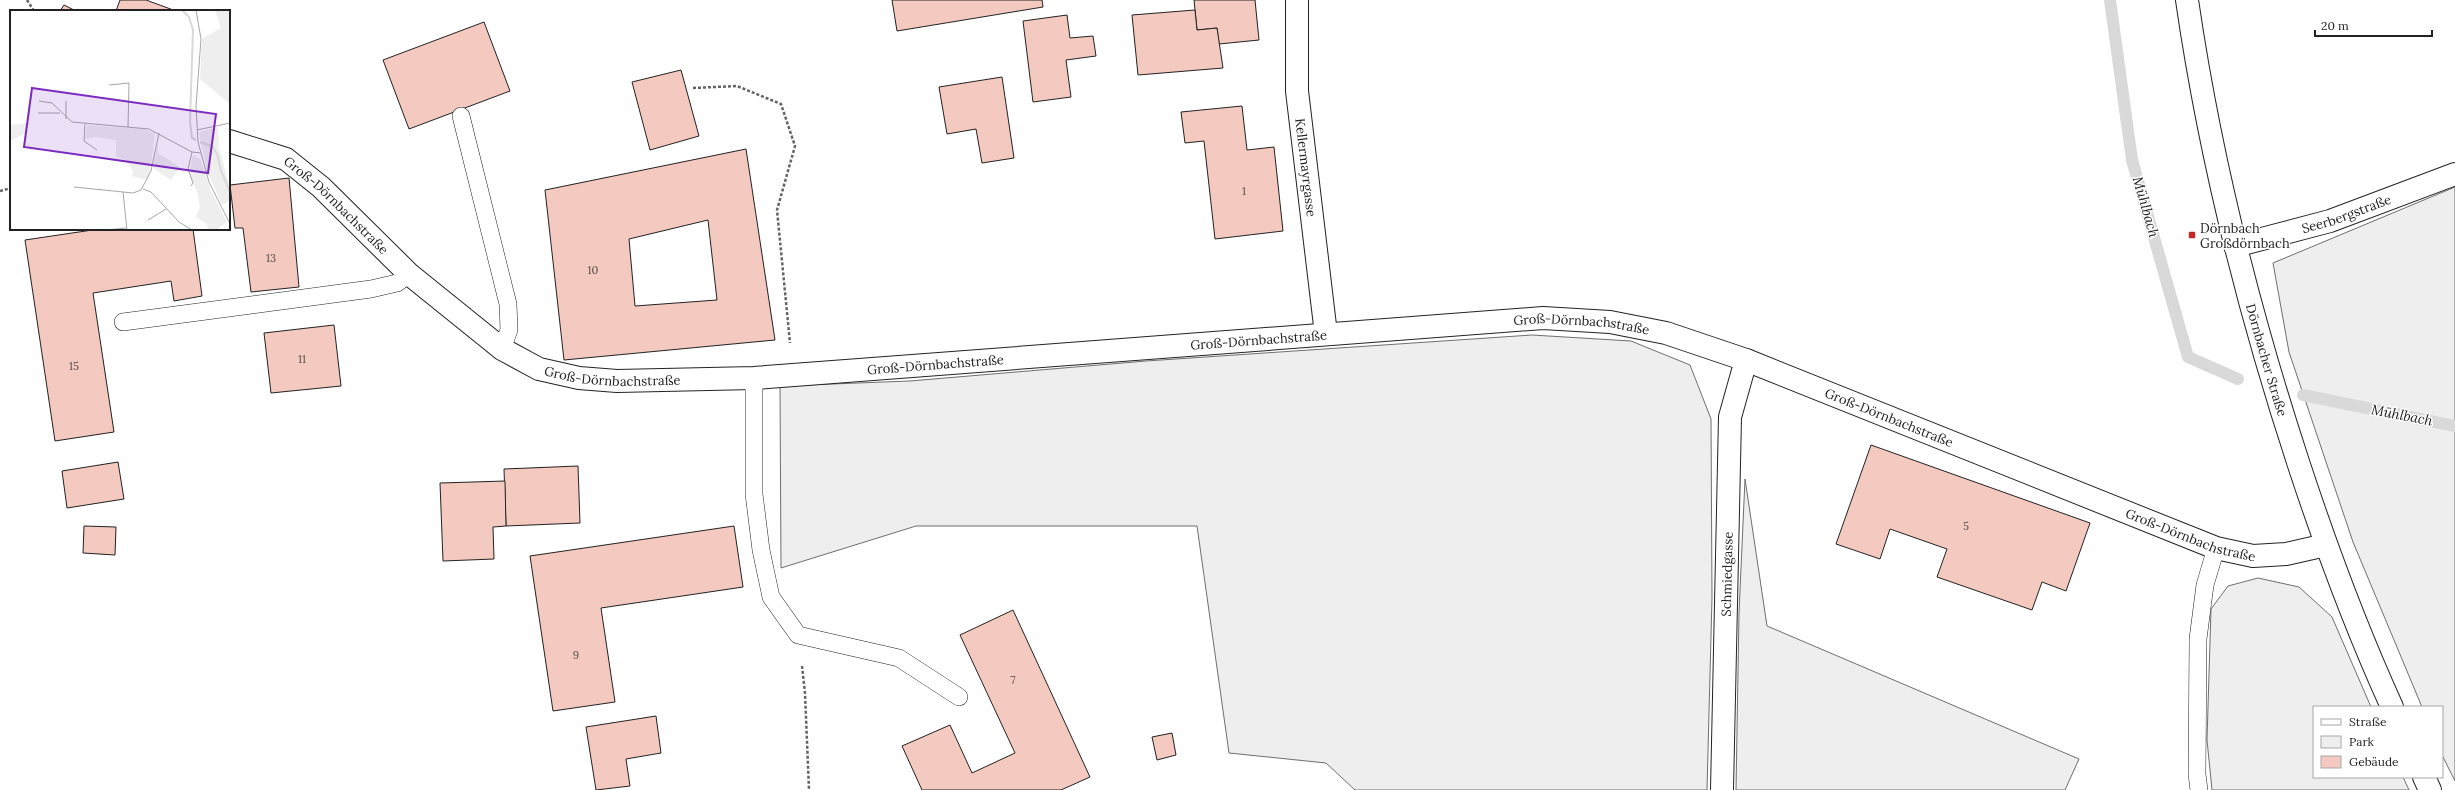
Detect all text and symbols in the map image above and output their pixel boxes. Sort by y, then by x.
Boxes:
inset map [10,10,230,230]
scale bar [2315,12,2432,38]
text: 20 m [2321,18,2349,33]
street label: Kellermayrgasse [1292,117,1320,218]
street label: Groß-Dörnbachstraße [281,152,392,258]
water label: Mühlbach [2129,174,2163,240]
house number: 1 [1242,184,1246,198]
street label: Seerbergstraße [2300,190,2393,237]
place label: Dörnbach Großdörnbach [2200,220,2290,252]
marker: Dörnbach Großdörnbach [2187,230,2197,240]
house number: 13 [266,251,276,265]
house number: 10 [588,263,599,277]
street label: Dörnbacher Straße [2242,302,2291,418]
street label: Groß-Dörnbachstraße [1513,309,1651,338]
street label: Groß-Dörnbachstraße [1190,326,1327,353]
street label: Groß-Dörnbachstraße [867,351,1004,378]
house number: 11 [298,352,306,366]
house number: 15 [69,359,79,373]
street label: Groß-Dörnbachstraße [543,362,681,390]
street label: Groß-Dörnbachstraße [1822,384,1956,451]
water label: Mühlbach [2370,400,2434,430]
street label: Groß-Dörnbachstraße [2123,504,2257,565]
house number: 5 [1963,519,1969,533]
street label: Schmiedgasse [1717,531,1736,617]
house number: 9 [573,648,579,662]
house number: 7 [1010,673,1016,687]
legend [2313,706,2443,778]
text: Straße [2349,714,2387,729]
text: Park [2349,734,2375,749]
text: Gebäude [2349,754,2399,769]

